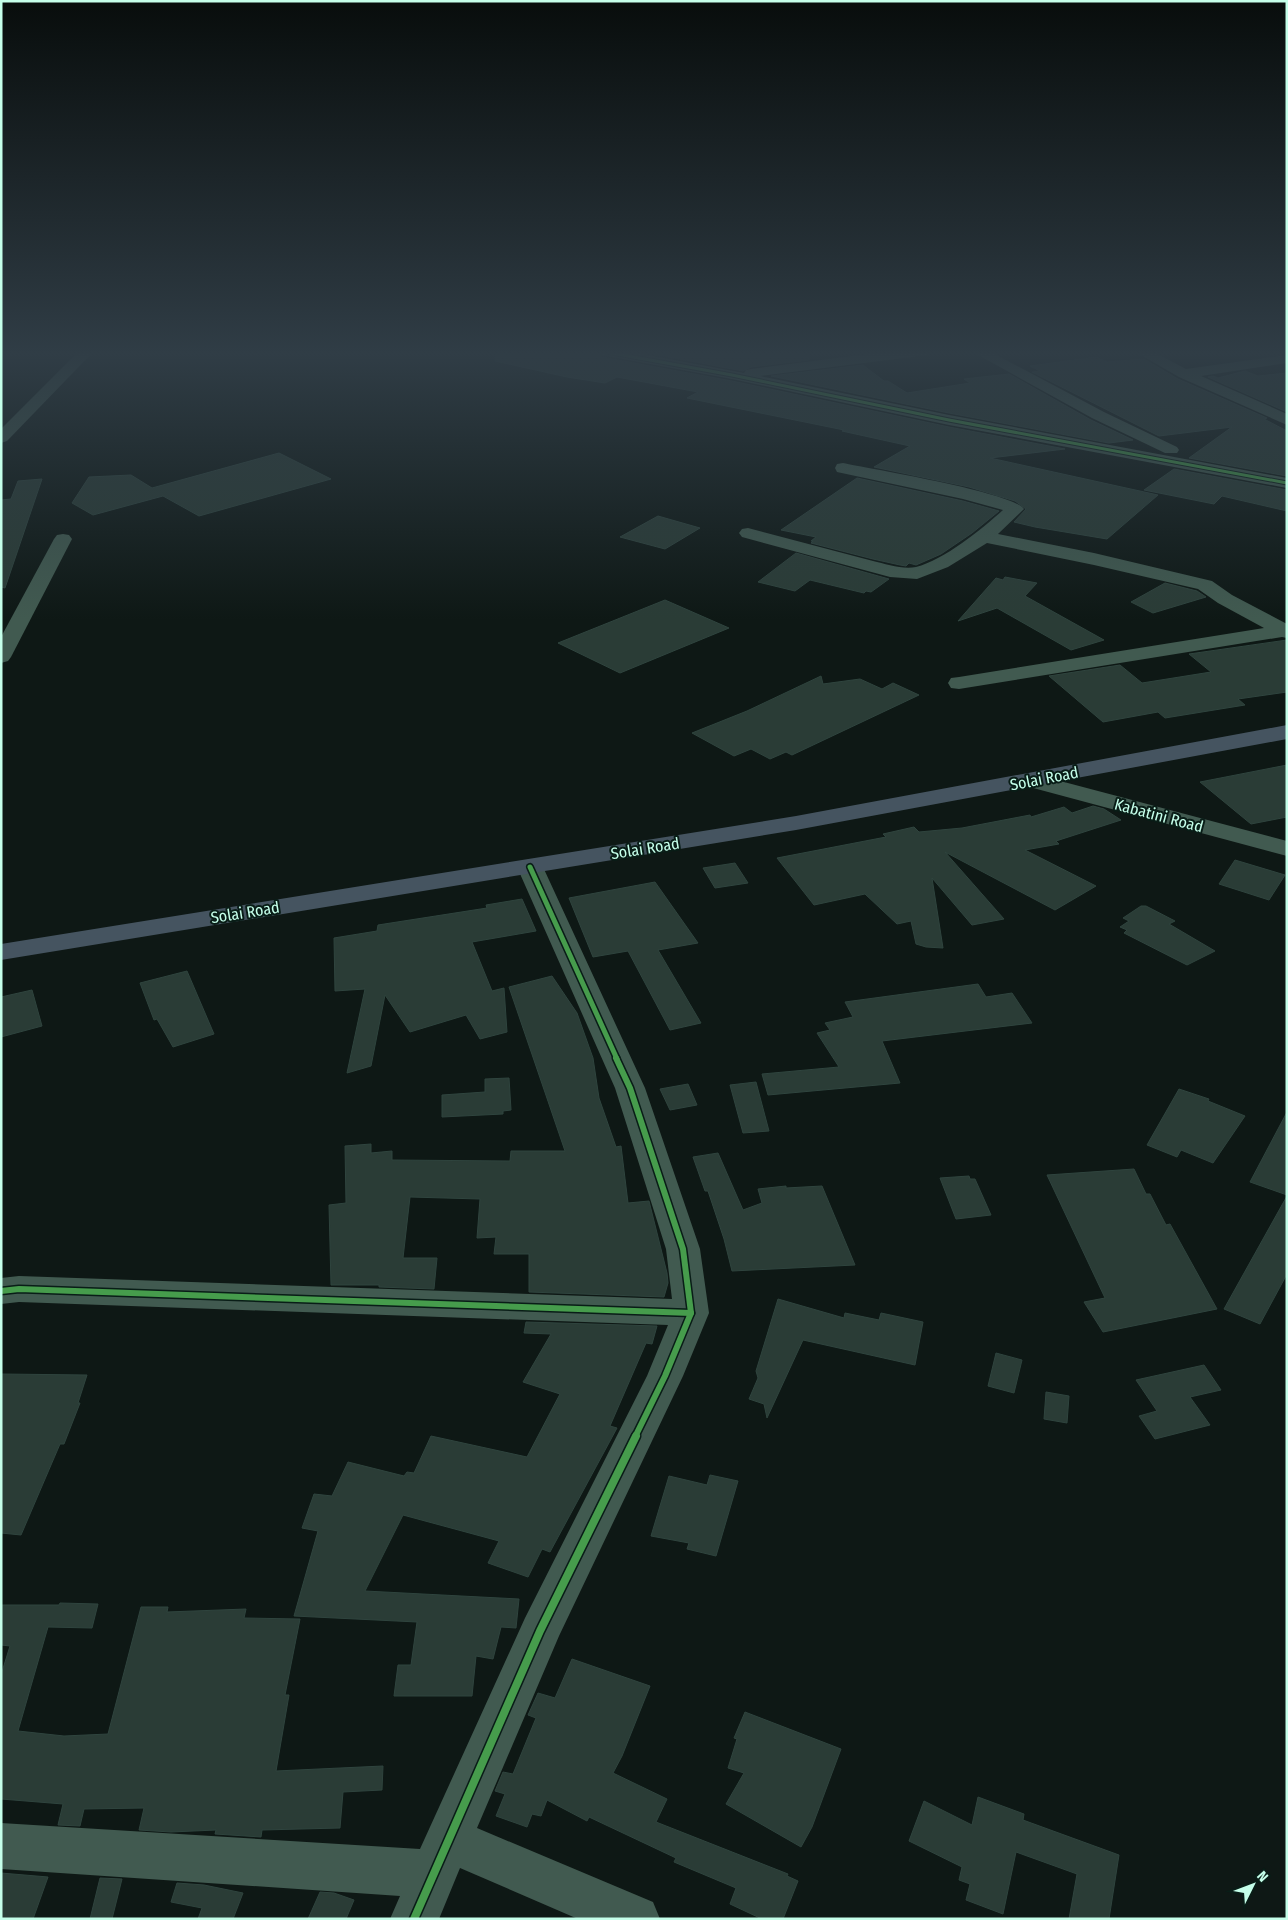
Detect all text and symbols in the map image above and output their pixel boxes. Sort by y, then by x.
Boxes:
street label: Solai Road [1008,763,1080,794]
street label: Kabatini Road [1112,795,1205,836]
street label: Solai Road [609,834,681,863]
street label: Solai Road [209,898,281,927]
north arrow [1228,1860,1278,1910]
text: N [1253,1868,1271,1885]

